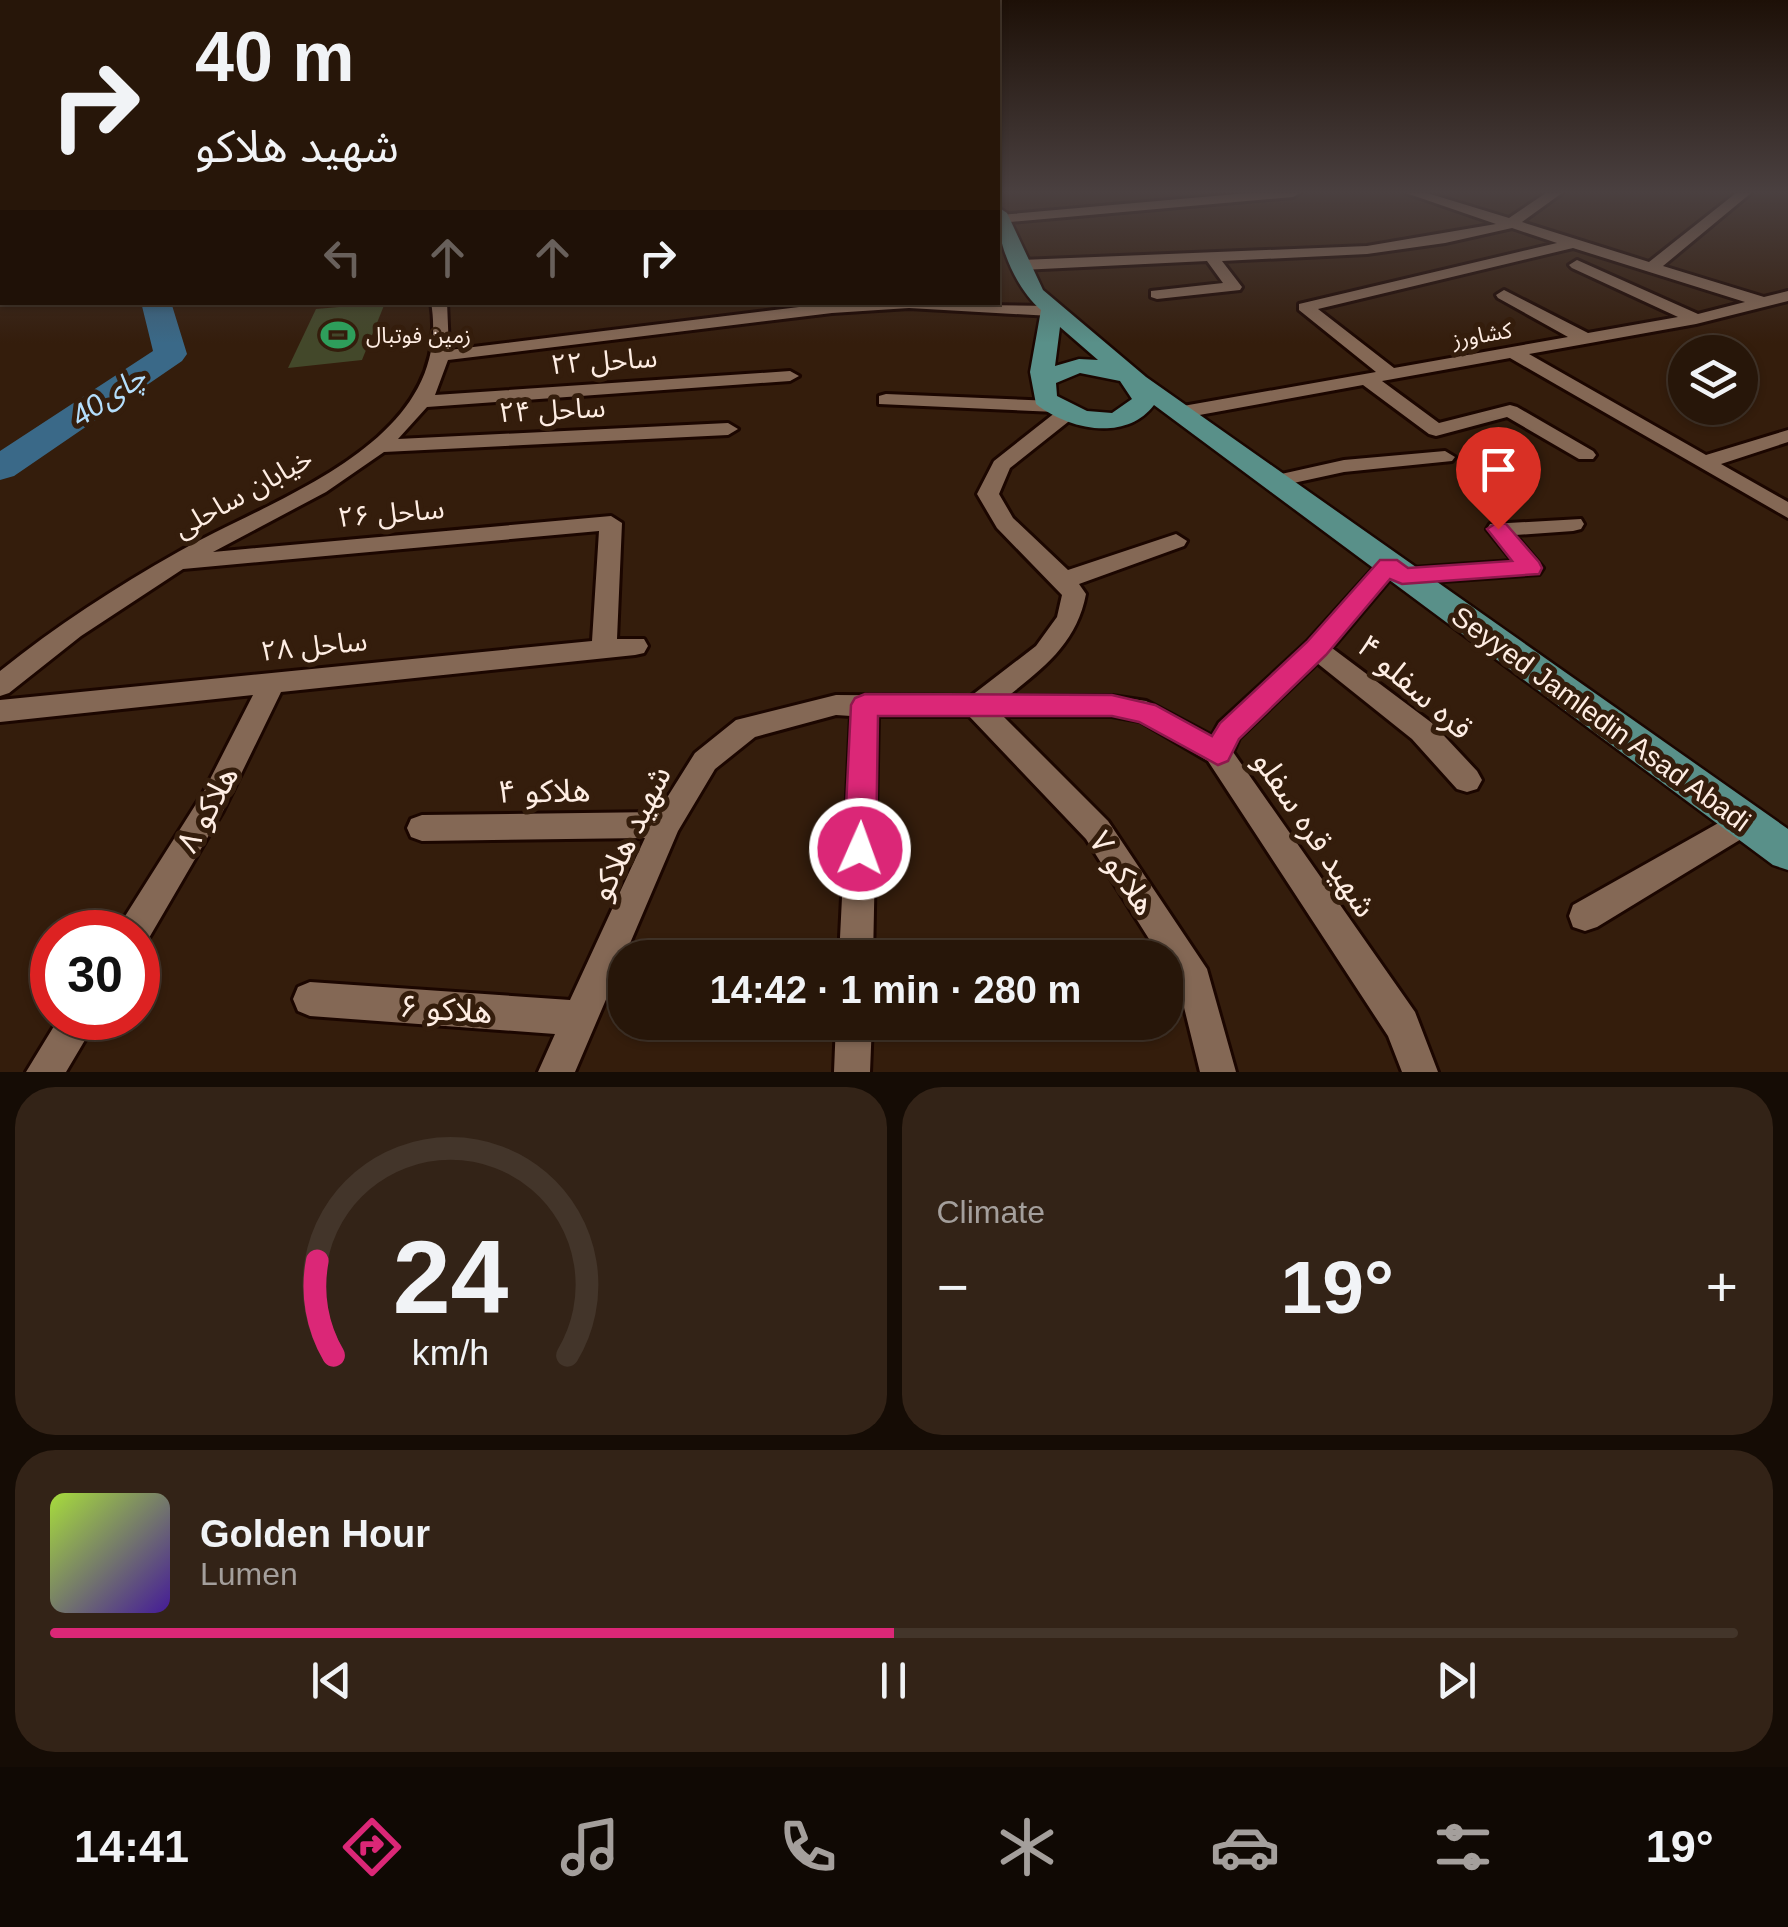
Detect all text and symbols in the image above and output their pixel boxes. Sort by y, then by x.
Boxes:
text: 40 m [195,18,355,96]
icon: right [30,40,160,170]
text: شهید هلاکو [195,121,399,172]
icon: left [315,230,370,285]
icon: ahead [420,230,475,285]
icon: ahead [525,230,580,285]
icon: right [630,230,685,285]
sports icon: زمین فوتبال [319,316,357,354]
street label: کشاورز [1449,317,1515,354]
place label: زمین فوتبال [366,323,471,349]
map controls [1668,335,1758,425]
button: layers [1668,335,1758,425]
street label: ساحل ۲۲ [550,342,658,381]
water label: 40چای [65,359,153,435]
street label: ساحل ۲۴ [498,392,606,429]
pin [1456,427,1541,530]
street label: خیابان ساحلی [168,442,318,545]
icon: arrive [1471,442,1526,497]
street label: ساحل ۲۶ [336,493,446,534]
street label: Seyyed Jamledin Asad Abadi [1446,600,1756,838]
street label: ساحل ۲۸ [259,625,369,668]
street label: قره سفلو ۴ [1350,627,1480,747]
street label: شهید قره سفلو [1245,744,1384,924]
street label: هلاکو ۸ [169,760,246,859]
street label: شهید هلاکو [582,760,679,906]
street label: هلاکو ۴ [497,772,591,811]
position arrow [808,797,912,901]
street label: هلاکو ۷ [1081,824,1164,922]
speed limit sign: 30 [30,910,160,1040]
text: 14:42 · 1 min · 280 m [710,969,1081,1011]
street label: هلاکو ۶ [398,988,494,1031]
text: Climate [937,1194,1045,1230]
text: 24 [393,1219,509,1335]
text: 19° [1281,1245,1394,1329]
text: − [937,1256,969,1318]
text: + [1706,1256,1738,1318]
text: km/h [412,1333,489,1373]
text: Golden Hour [200,1513,430,1555]
text: Lumen [200,1556,298,1592]
icon: previous [304,1653,359,1708]
icon: pause [866,1653,921,1708]
icon: next [1429,1653,1484,1708]
icon: directions [337,1812,407,1882]
icon: music [555,1812,625,1882]
icon: phone [773,1812,843,1882]
icon: climate [992,1812,1062,1882]
icon: car [1210,1812,1280,1882]
icon: filters [1428,1812,1498,1882]
text: 14:41 [74,1821,189,1872]
text: 19° [1646,1821,1714,1872]

